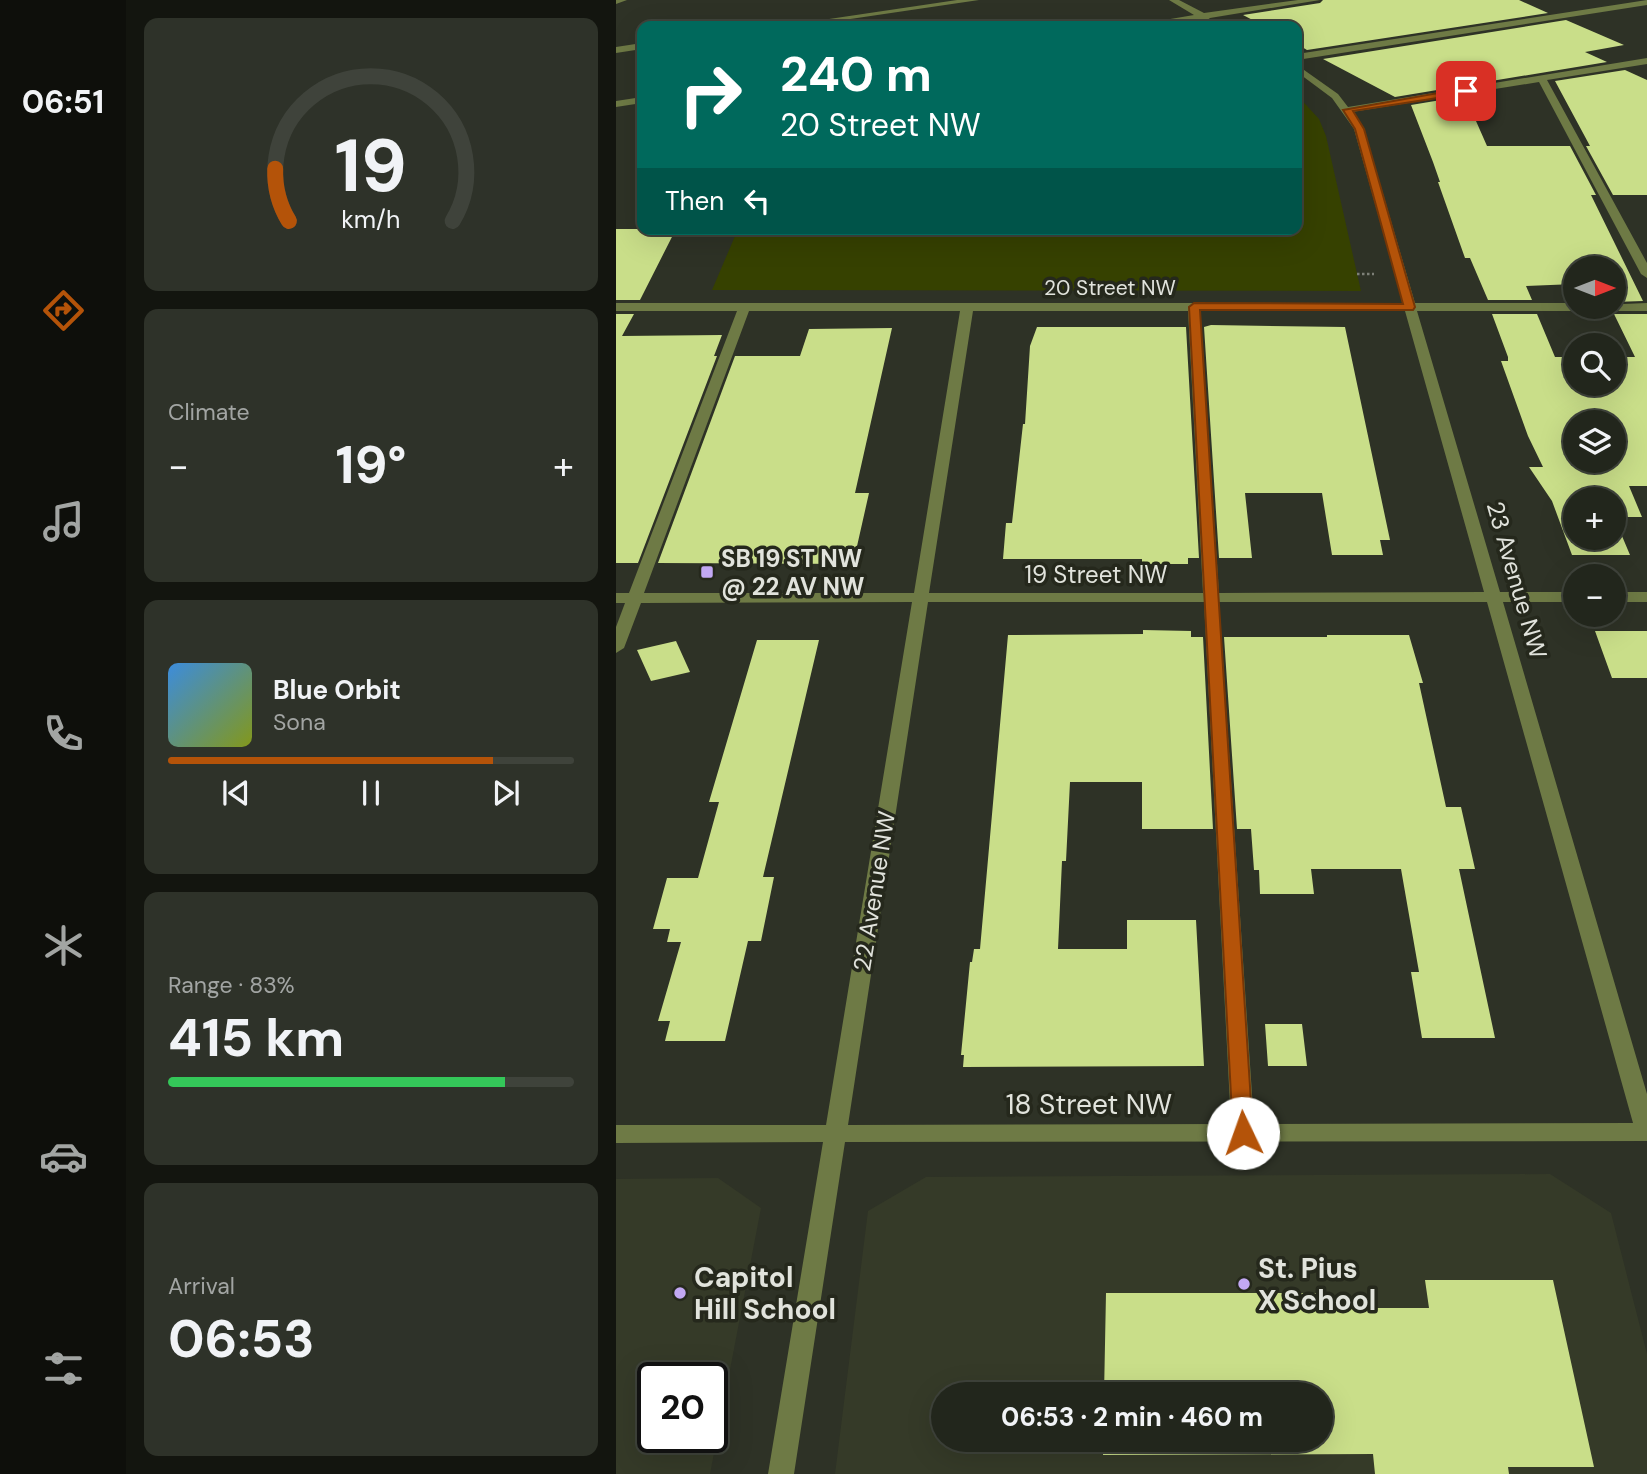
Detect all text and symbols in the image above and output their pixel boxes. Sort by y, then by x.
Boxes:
text: 240 m [780,42,932,106]
icon: right [665,49,756,140]
pin [1436,61,1496,121]
icon: arrive [1447,72,1485,110]
text: 06:51 [22,81,104,123]
text: 20 Street NW [780,104,981,146]
text: 19 [335,119,407,214]
icon: left [738,182,776,220]
text: Then [665,184,724,218]
text: km/h [341,202,401,235]
north arrow [1563,256,1626,318]
map controls [1563,256,1626,627]
street label: 20 Street NW [1044,274,1176,302]
icon: directions [39,286,88,335]
button: search [1563,333,1626,396]
text: Climate [168,397,250,427]
button: layers [1563,410,1626,473]
text: 19° [336,431,406,499]
text: − [168,441,189,491]
text: + [553,441,574,491]
button: + [1563,487,1626,550]
icon: music [39,497,88,546]
street label: 23 Avenue NW [1480,498,1554,662]
place label: SB 19 ST NW @ 22 AV NW [721,543,865,602]
street label: 19 Street NW [1024,559,1168,590]
marker: SB 19 ST NW @ 22 AV NW [699,564,715,580]
button: − [1563,564,1626,627]
text: Blue Orbit [273,673,401,707]
text: Sona [273,707,326,737]
icon: phone [39,709,88,758]
icon: previous [217,774,255,812]
icon: pause [352,774,390,812]
icon: next [487,774,525,812]
street label: 22 Avenue NW [846,809,902,973]
icon: climate [39,921,88,970]
text: Range · 83% [168,970,295,1000]
text: 415 km [168,1004,344,1072]
street label: 18 Street NW [1006,1086,1172,1123]
position arrow [1206,1096,1280,1170]
icon: car [39,1132,88,1181]
place label: St. Pius X School [1258,1250,1376,1319]
place label: Capitol Hill School [694,1259,836,1328]
text: Arrival [168,1271,235,1301]
marker: St. Pius X School [1236,1276,1252,1292]
marker: Capitol Hill School [672,1285,688,1301]
text: 06:53 [168,1305,314,1373]
icon: filters [39,1344,88,1393]
speed limit sign: 20 [637,1362,728,1453]
text: 06:53 · 2 min · 460 m [1001,1400,1263,1434]

